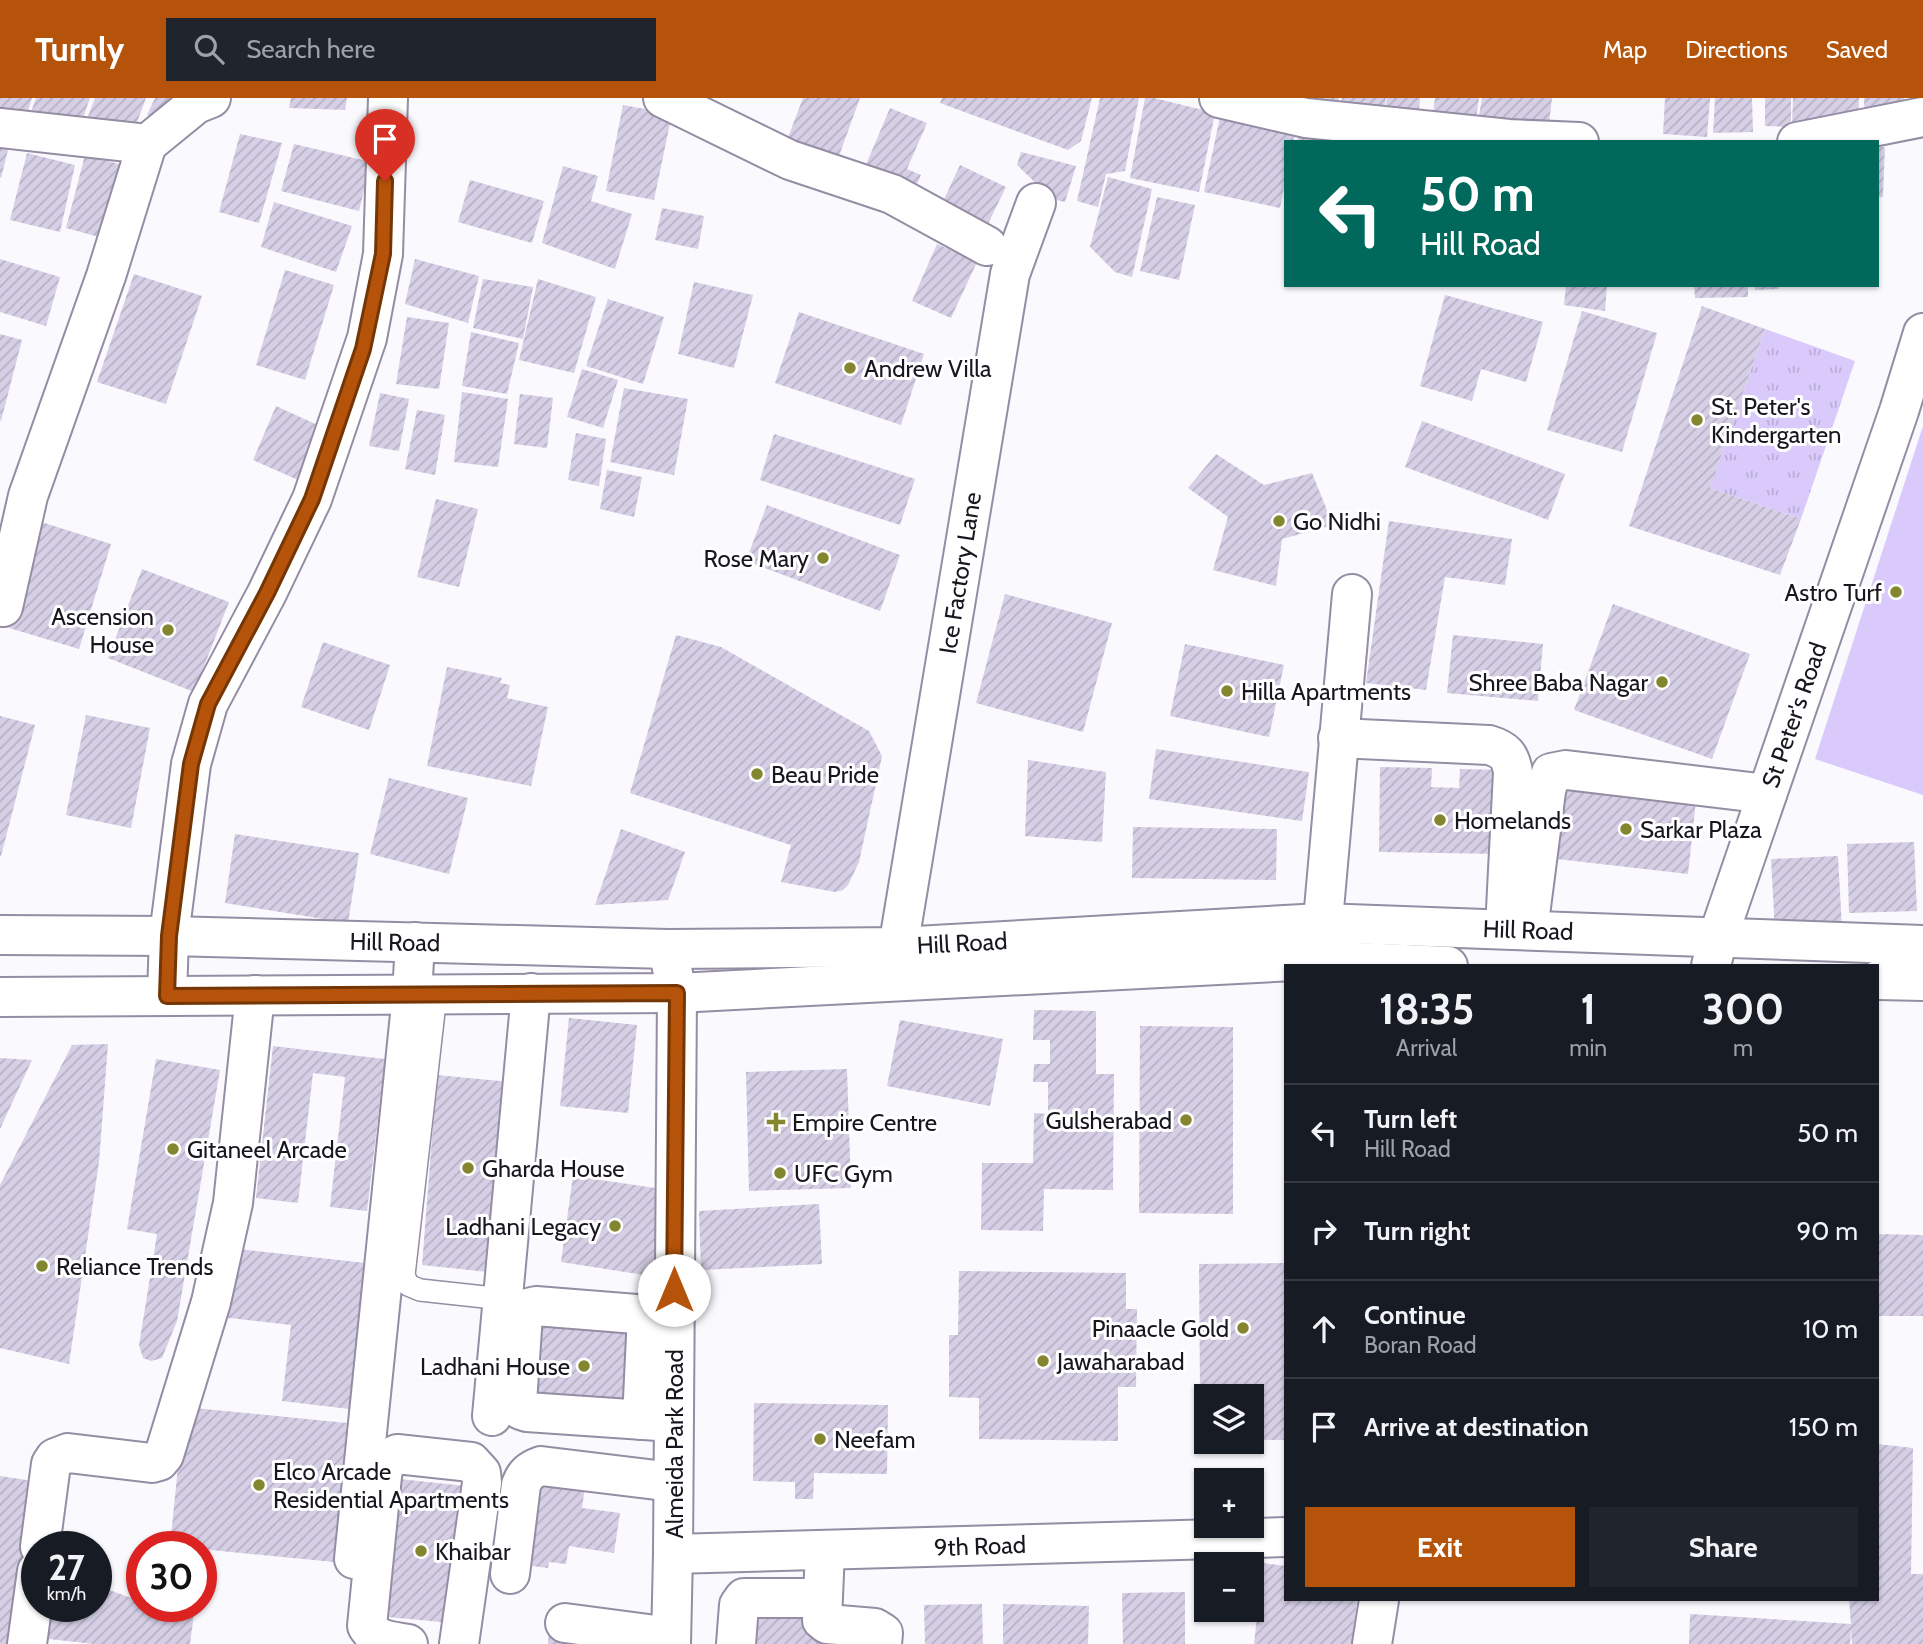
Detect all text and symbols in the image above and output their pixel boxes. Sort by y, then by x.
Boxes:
search box [166,18,656,81]
text: Turnly [35,29,124,69]
icon: search [190,30,228,68]
text: Search here [246,33,375,65]
text: Map [1603,35,1647,64]
text: Directions [1685,35,1788,64]
text: Saved [1826,35,1888,64]
pin [355,109,415,181]
icon: arrive [366,120,404,158]
text: 50 m [1420,164,1535,223]
icon: left [1305,168,1396,259]
text: Hill Road [1420,224,1541,263]
place label: Andrew Villa [864,354,992,383]
marker: Andrew Villa [842,360,858,376]
place label: St. Peter's Kindergarten [1711,392,1841,449]
marker: St. Peter's Kindergarten [1689,412,1705,428]
street label: Ice Factory Lane [933,490,987,656]
place label: Go Nidhi [1293,507,1381,536]
marker: Go Nidhi [1271,513,1287,529]
place label: Rose Mary [704,544,809,573]
marker: Rose Mary [815,550,831,566]
place label: Astro Turf [1785,578,1882,607]
marker: Astro Turf [1888,584,1904,600]
place label: Ascension House [51,602,154,659]
marker: Ascension House [160,622,176,638]
street label: St Peter's Road [1756,638,1832,792]
place label: Shree Baba Nagar [1469,668,1648,697]
marker: Shree Baba Nagar [1654,674,1670,690]
place label: Hilla Apartments [1241,677,1411,706]
marker: Hilla Apartments [1219,683,1235,699]
place label: Beau Pride [771,760,879,789]
marker: Beau Pride [749,766,765,782]
place label: Homelands [1454,806,1571,835]
marker: Homelands [1432,812,1448,828]
place label: Sarkar Plaza [1640,815,1762,844]
marker: Sarkar Plaza [1618,821,1634,837]
street label: Hill Road [1482,914,1574,946]
street label: Hill Road [916,926,1008,960]
street label: Hill Road [349,927,441,957]
text: 18:35 [1379,983,1474,1035]
text: 1 [1580,983,1596,1035]
text: 300 [1702,983,1784,1035]
text: Arrival [1396,1034,1457,1062]
text: min [1569,1034,1607,1062]
text: m [1733,1034,1753,1062]
text: Turn left [1364,1103,1457,1135]
place label: Gulsherabad [1045,1106,1172,1135]
place label: Empire Centre [792,1108,937,1137]
marker: Empire Centre [766,1112,786,1132]
marker: Gulsherabad [1178,1112,1194,1128]
icon: left [1305,1114,1343,1152]
text: 50 m [1797,1117,1858,1149]
place label: Gitaneel Arcade [187,1135,347,1164]
text: Hill Road [1364,1135,1451,1163]
marker: Gitaneel Arcade [165,1141,181,1157]
place label: Gharda House [482,1154,625,1183]
place label: UFC Gym [794,1159,893,1188]
marker: Gharda House [460,1160,476,1176]
marker: UFC Gym [772,1165,788,1181]
place label: Ladhani Legacy [445,1212,601,1241]
icon: right [1305,1212,1343,1250]
text: Turn right [1364,1215,1470,1247]
text: 90 m [1796,1215,1858,1247]
marker: Ladhani Legacy [607,1218,623,1234]
place label: Reliance Trends [56,1252,213,1281]
position arrow [637,1253,711,1327]
marker: Reliance Trends [34,1258,50,1274]
text: Continue [1364,1299,1466,1331]
icon: ahead [1305,1310,1343,1348]
text: 10 m [1803,1313,1858,1345]
place label: Pinaacle Gold [1092,1314,1229,1343]
marker: Pinaacle Gold [1235,1320,1251,1336]
text: Boran Road [1364,1331,1476,1359]
place label: Jawaharabad [1056,1347,1185,1376]
street label: Almeida Park Road [660,1349,689,1539]
place label: Ladhani House [420,1352,570,1381]
marker: Jawaharabad [1035,1353,1051,1369]
marker: Ladhani House [576,1358,592,1374]
map controls [1194,1384,1264,1622]
button: layers [1194,1384,1264,1454]
icon: arrive [1305,1408,1343,1446]
text: Arrive at destination [1364,1411,1589,1443]
text: 150 m [1789,1411,1858,1443]
place label: Neefam [834,1425,916,1454]
marker: Neefam [812,1431,828,1447]
place label: Elco Arcade Residential Apartments [273,1457,509,1514]
button: + [1194,1468,1264,1538]
marker: Elco Arcade Residential Apartments [251,1477,267,1493]
button: Exit [1305,1507,1575,1587]
button: Share [1589,1507,1858,1587]
street label: 9th Road [933,1530,1027,1562]
speed limit sign: 30 [126,1531,217,1622]
place label: Khaibar [435,1537,511,1566]
marker: Khaibar [413,1543,429,1559]
text: 27 [48,1546,85,1589]
button: − [1194,1552,1264,1622]
text: km/h [47,1583,86,1605]

